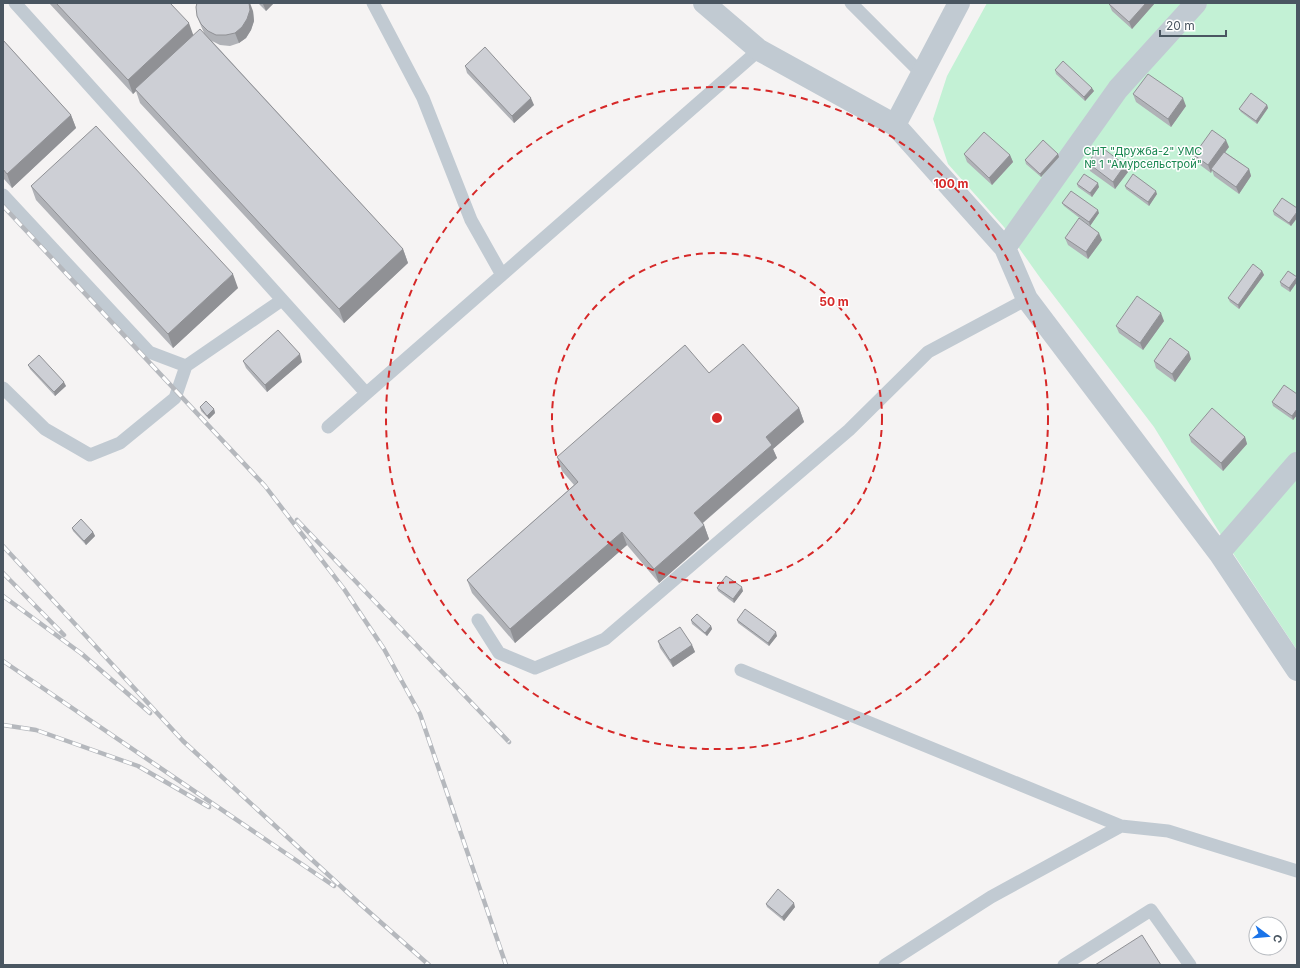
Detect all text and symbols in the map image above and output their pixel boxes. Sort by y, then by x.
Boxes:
scale bar [1160,12,1226,38]
text: 20 m [1166,18,1195,33]
park label: СНТ "Дружба-2" УМС № 1 "Амурсельстрой" [1084,144,1202,171]
text: 100 m [933,176,969,191]
text: 50 m [819,294,849,309]
centre of rings [710,411,724,425]
north arrow [1248,916,1288,956]
text: С [1270,933,1285,945]

